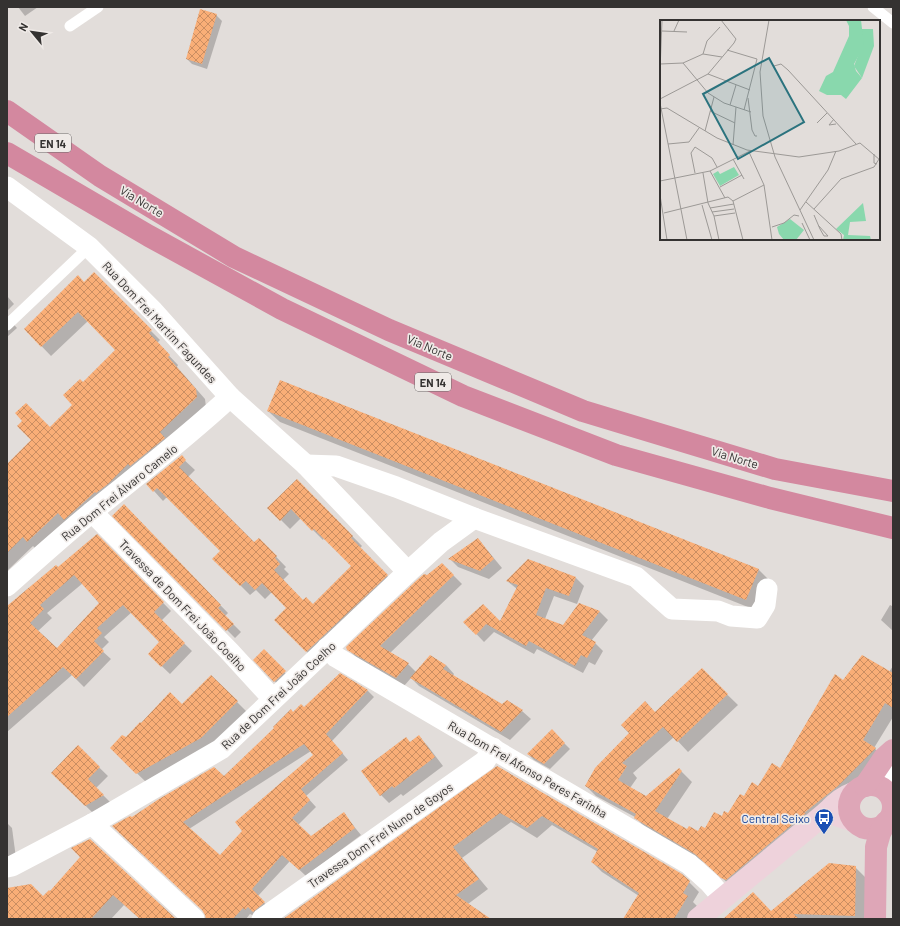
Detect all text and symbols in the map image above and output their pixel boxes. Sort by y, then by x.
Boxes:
north arrow [12,12,52,52]
inset map [660,20,880,240]
text: N [15,21,30,33]
road number: EN 14 [35,134,71,152]
street label: Via Norte [118,183,166,219]
street label: Rua Dom Frei Martim Fagundes [100,258,220,386]
street label: Via Norte [405,331,455,363]
road number: EN 14 [415,373,451,391]
street label: Rua Dom Frei Álvaro Camelo [58,441,180,543]
street label: Via Norte [710,443,760,471]
street label: Travessa de Dom Frei João Coelho [116,536,250,674]
street label: Rua de Dom Frei João Coelho [218,638,338,752]
street label: Rua Dom Frei Afonso Peres Farinha [446,718,610,820]
street label: Travessa Dom Frei Nuno de Goyos [305,779,455,891]
bus stop icon: Central Seixo [813,807,835,835]
place label: Central Seixo [741,811,810,825]

